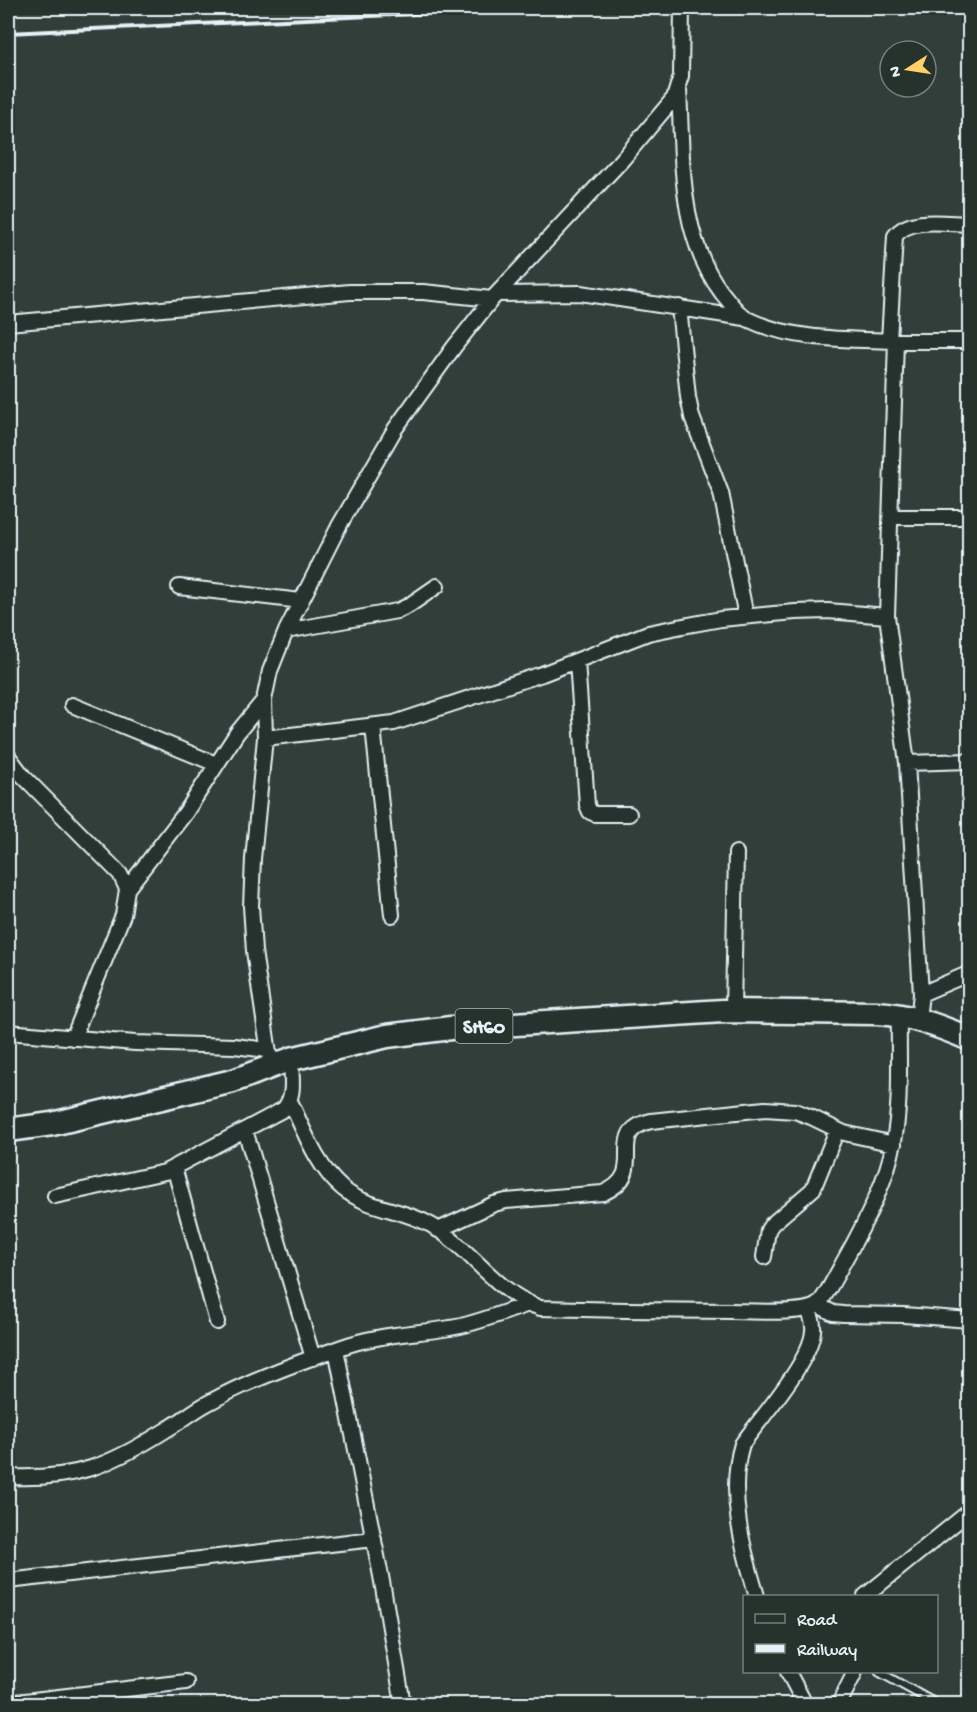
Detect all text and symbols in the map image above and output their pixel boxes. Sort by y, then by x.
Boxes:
north arrow [878,39,938,99]
text: N [886,64,907,78]
road number: SH60 [456,1009,512,1043]
legend [743,1595,938,1673]
text: Road [797,1611,838,1632]
text: Railway [797,1641,857,1662]

